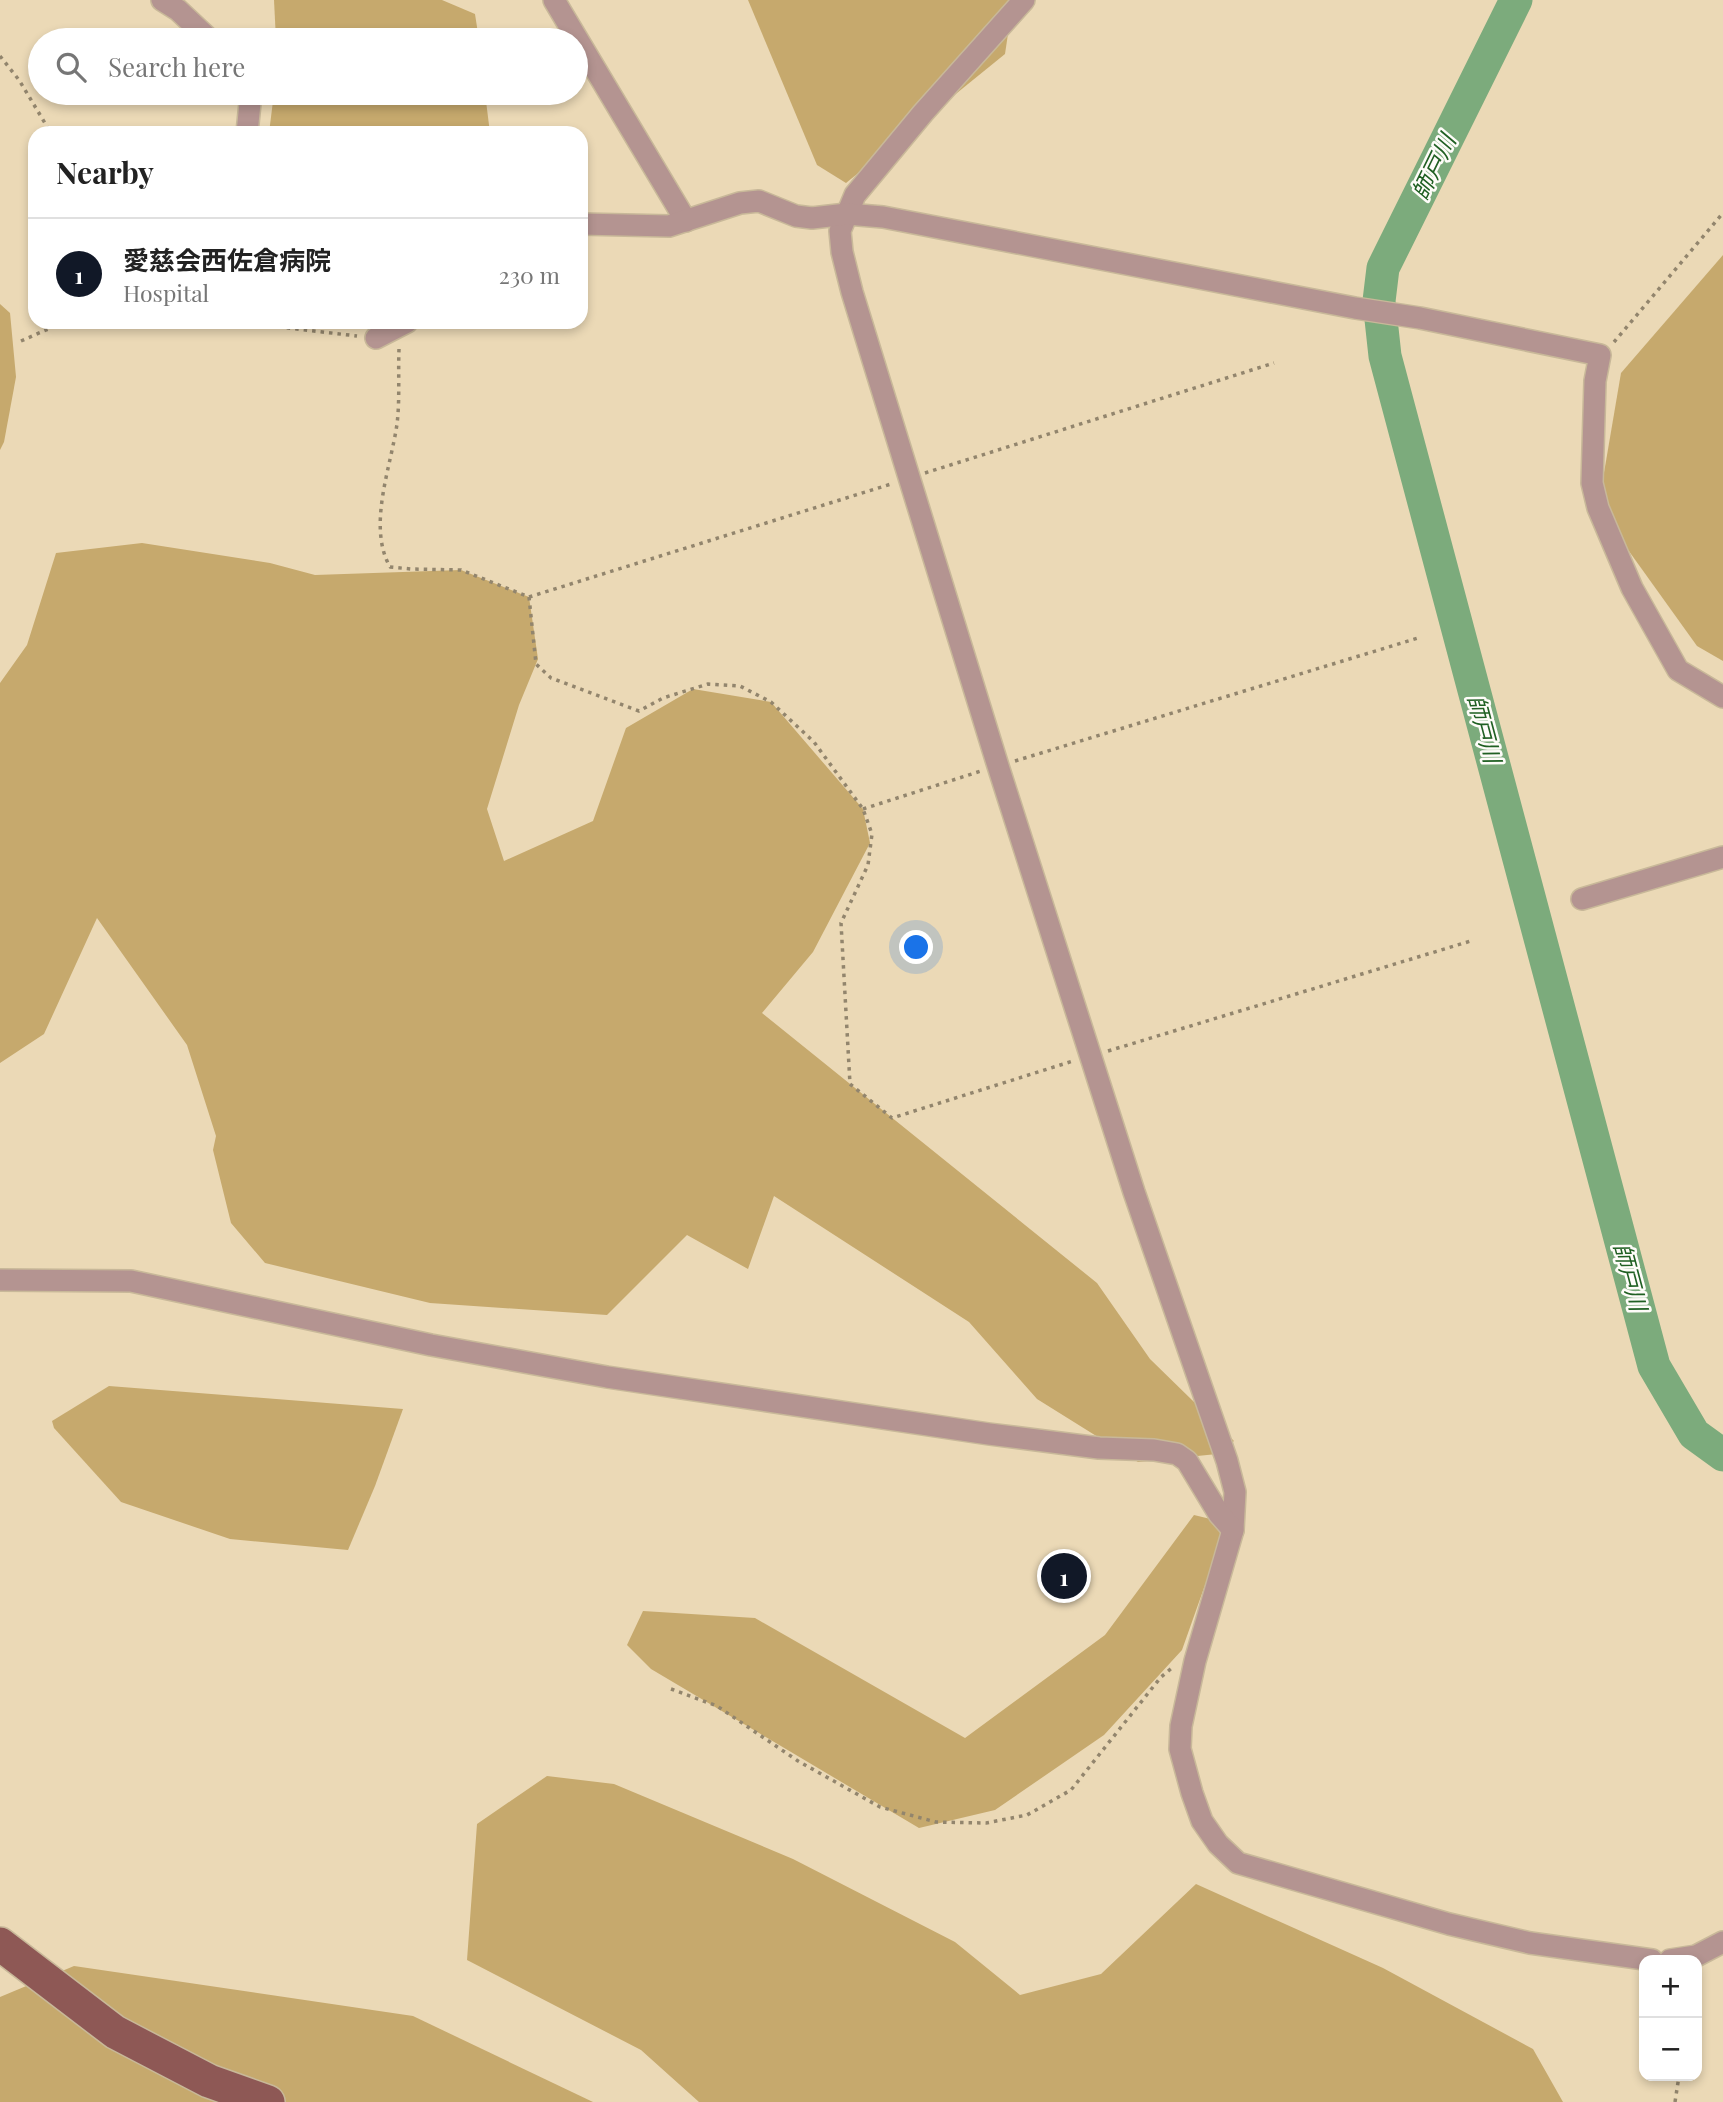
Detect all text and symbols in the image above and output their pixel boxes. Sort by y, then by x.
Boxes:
search box [28,28,588,105]
icon: search [52,48,90,86]
text: Search here [108,49,245,84]
water label: 師戸川 [1404,126,1463,204]
text: Nearby [56,152,154,192]
text: 愛慈会西佐倉病院 [123,242,331,277]
text: 1 [75,259,83,290]
text: 230 m [499,259,560,290]
text: Hospital [123,277,209,308]
water label: 師戸川 [1462,691,1510,769]
your location [899,930,933,964]
water label: 師戸川 [1608,1239,1656,1317]
pin: 1 [1041,1550,1087,1602]
map controls [1639,1955,1702,2081]
button: + [1639,1955,1702,2018]
button: − [1639,2018,1702,2081]

